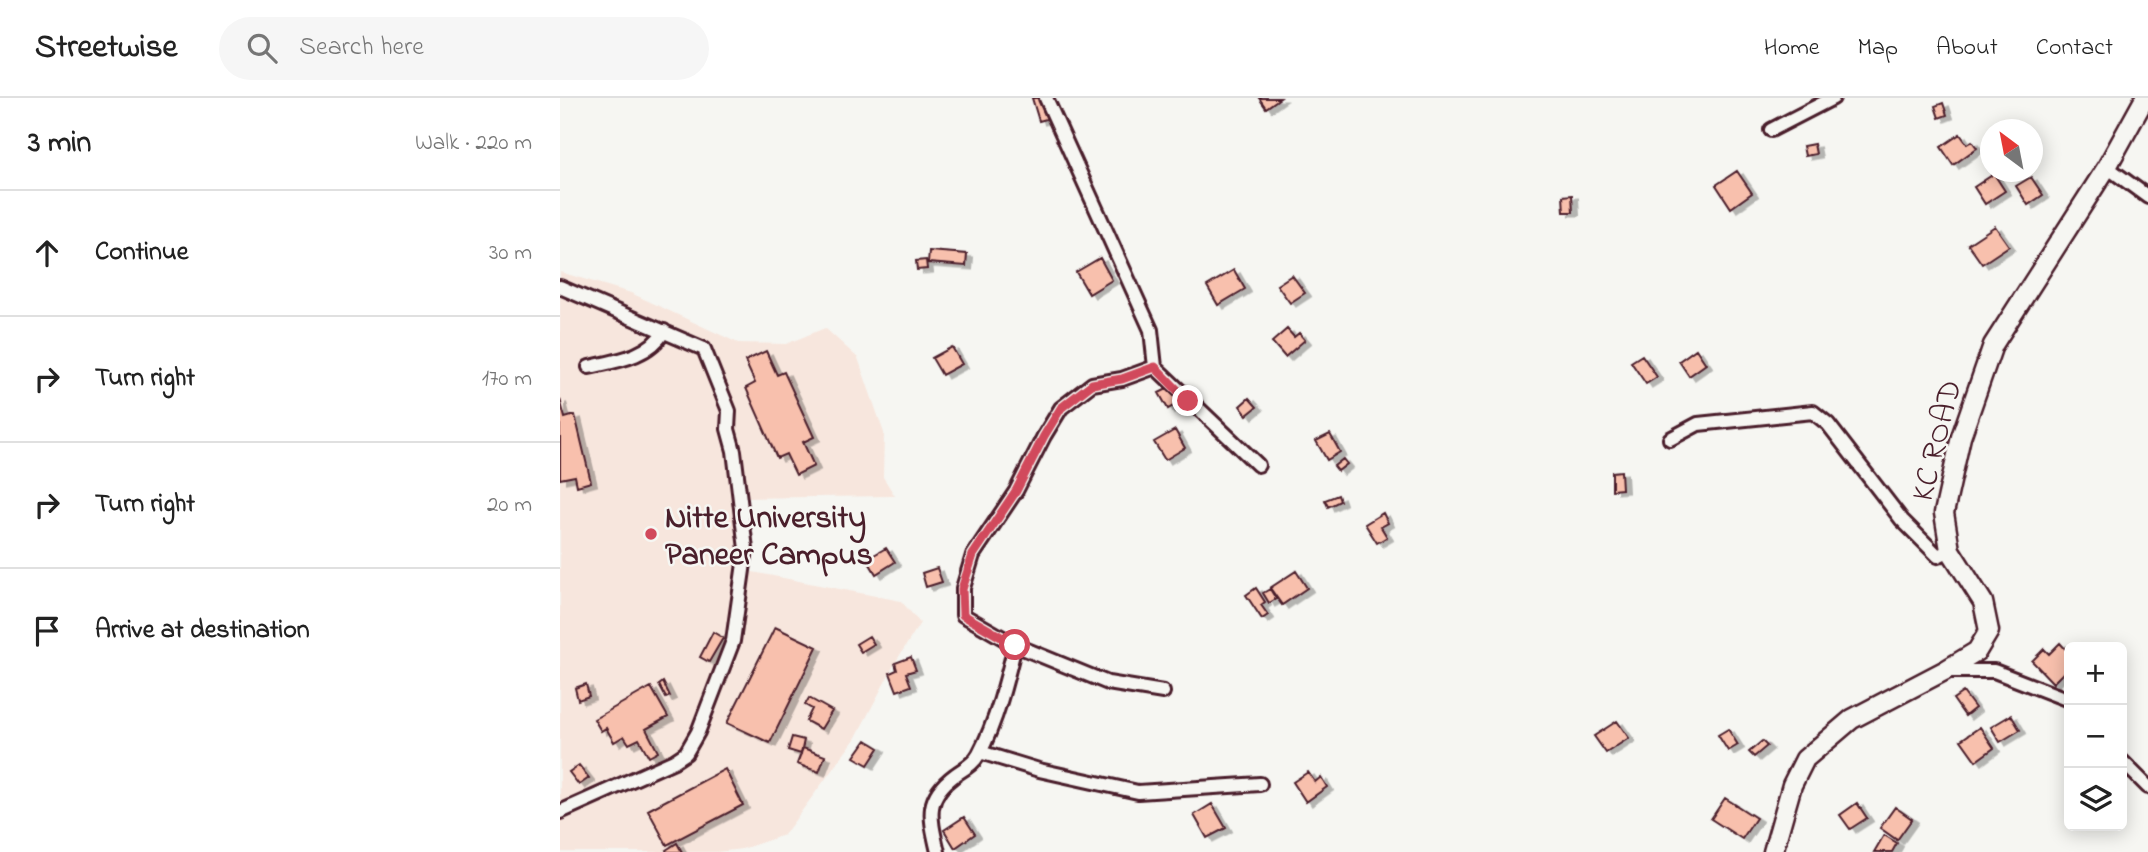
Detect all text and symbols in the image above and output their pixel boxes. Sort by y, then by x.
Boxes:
search box [219,17,709,80]
text: Streetwise [35,24,177,72]
icon: search [243,29,281,67]
text: Search here [299,29,424,67]
text: Home [1764,31,1820,66]
text: Map [1858,31,1898,66]
text: About [1936,31,1998,66]
text: Contact [2036,31,2113,66]
north arrow [1980,119,2043,182]
text: 3 min [28,122,91,166]
text: Walk · 220 m [415,127,532,160]
icon: ahead [28,234,66,272]
text: Continue [95,234,188,272]
text: 30 m [489,237,532,270]
icon: right [28,360,66,398]
text: Turn right [95,360,195,398]
text: 170 m [482,363,532,396]
street label: KC ROAD [1901,375,1976,506]
route end [1172,385,1203,416]
icon: right [28,486,66,524]
text: Turn right [95,486,195,524]
text: 20 m [487,489,532,522]
place label: Nitte University Paneer Campus [665,496,873,580]
marker: Nitte University Paneer Campus [643,526,659,542]
icon: arrive [28,612,66,650]
text: Arrive at destination [95,612,310,650]
route start [999,629,1030,660]
map controls [2064,642,2127,831]
button: + [2064,642,2127,705]
button: − [2064,705,2127,768]
button: layers [2064,768,2127,831]

